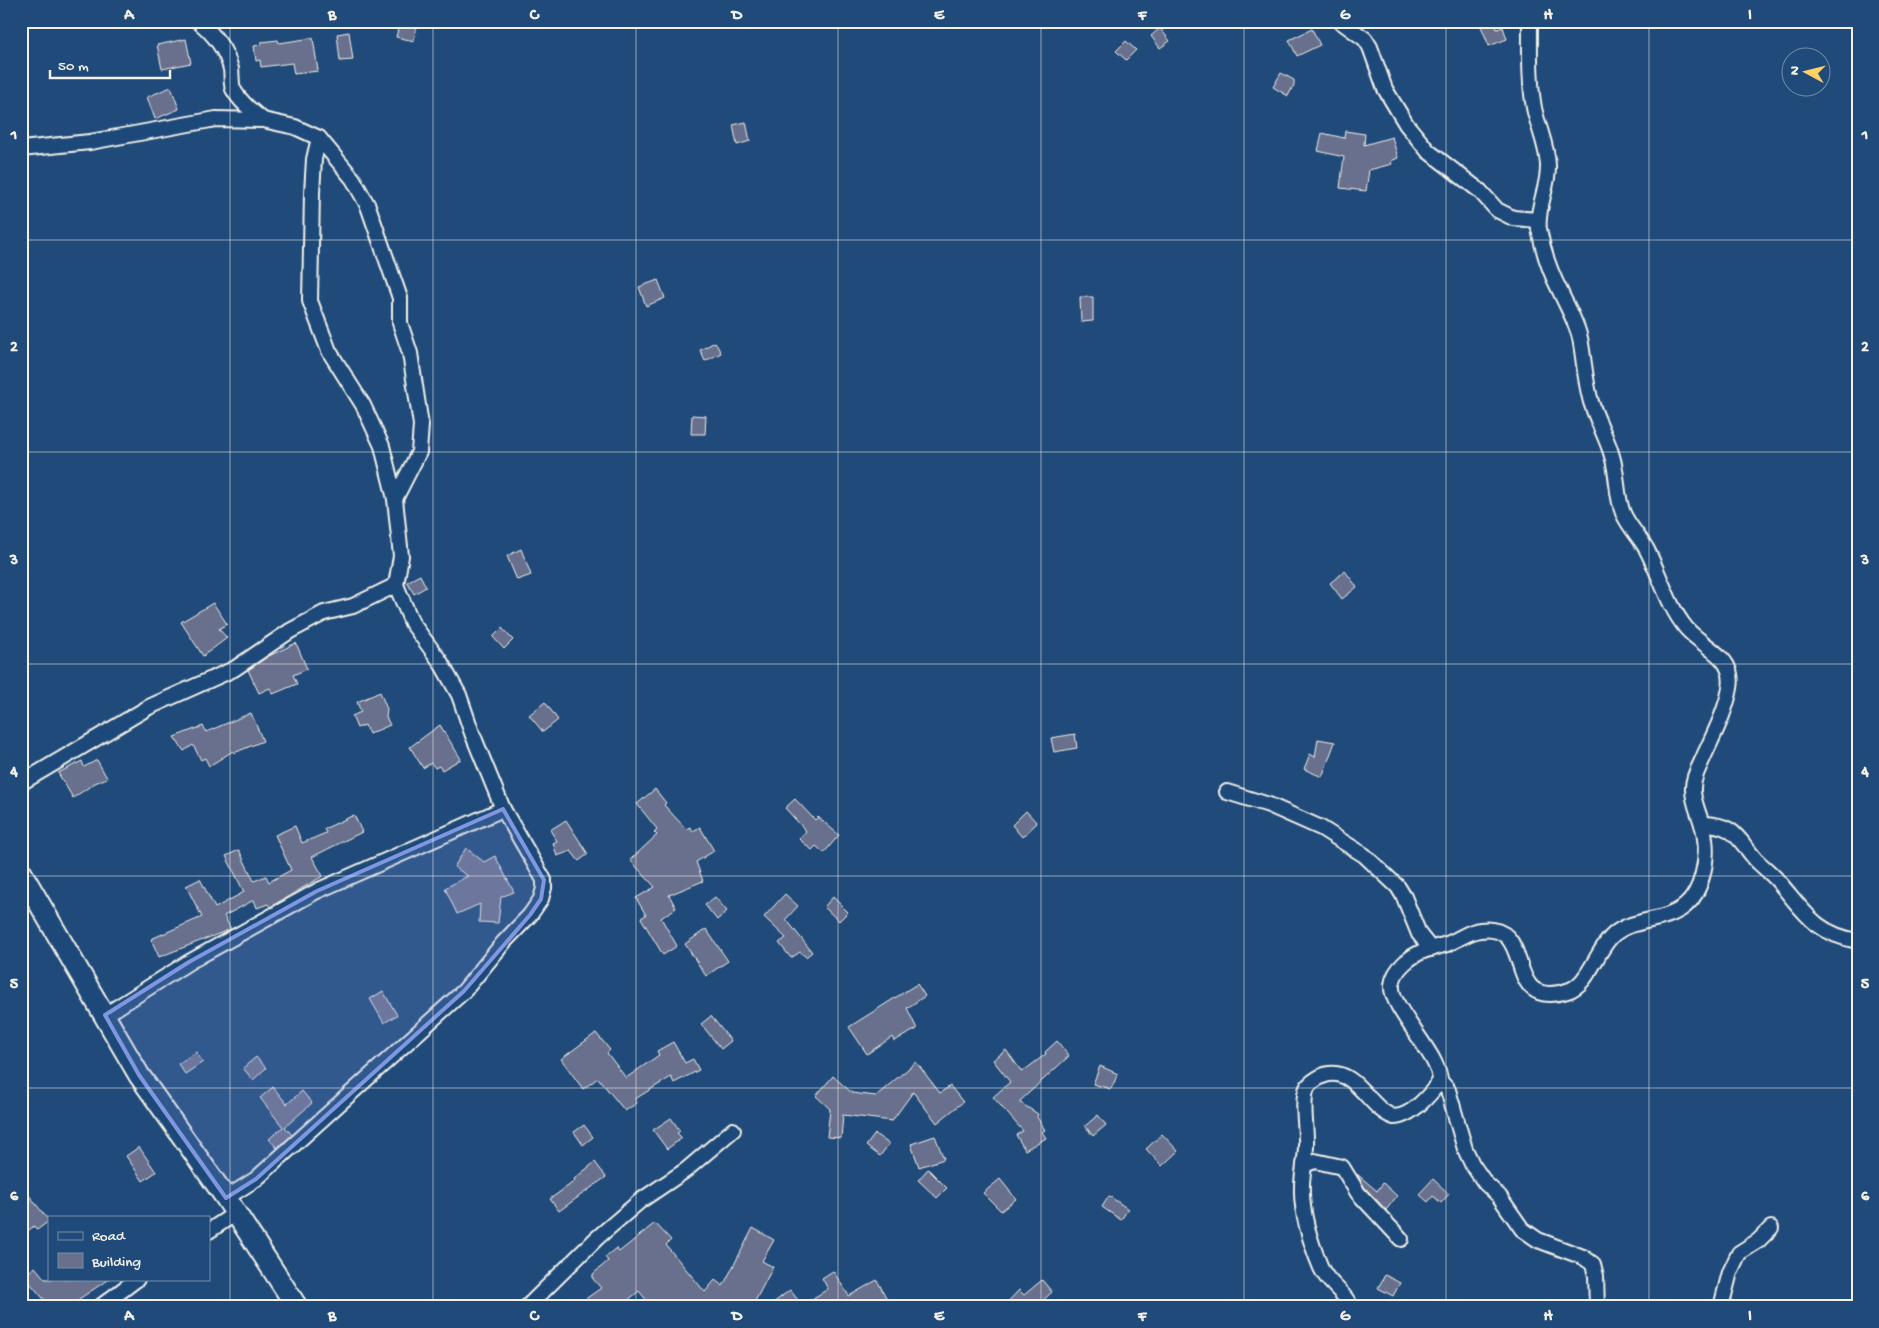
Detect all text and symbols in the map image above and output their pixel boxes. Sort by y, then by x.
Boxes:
text: A [123,7,135,26]
text: B [327,7,337,26]
text: C [529,7,540,26]
text: D [730,7,743,26]
text: E [934,7,945,26]
text: F [1137,7,1148,26]
text: G [1340,7,1351,26]
text: H [1543,7,1553,26]
text: I [1748,7,1752,26]
scale bar [50,48,170,80]
north arrow [1782,48,1832,98]
text: 50 m [58,58,89,76]
text: N [1787,65,1805,76]
text: 1 [10,127,17,146]
text: 1 [1861,127,1868,146]
text: 2 [10,339,18,358]
text: 2 [1861,339,1869,358]
text: 3 [9,552,18,571]
text: 3 [1860,552,1869,571]
text: 4 [9,764,18,783]
text: 4 [1860,764,1869,783]
text: 5 [10,976,19,995]
text: 5 [1861,976,1870,995]
text: 6 [10,1188,19,1207]
text: 6 [1861,1188,1870,1207]
legend [48,1216,210,1280]
text: Road [92,1228,126,1246]
text: Building [91,1254,141,1272]
text: A [123,1308,135,1327]
text: B [327,1308,337,1327]
text: C [529,1308,540,1327]
text: D [730,1308,743,1327]
text: E [934,1308,945,1327]
text: F [1137,1308,1148,1327]
text: G [1340,1308,1351,1327]
text: H [1543,1308,1553,1327]
text: I [1748,1308,1752,1327]

